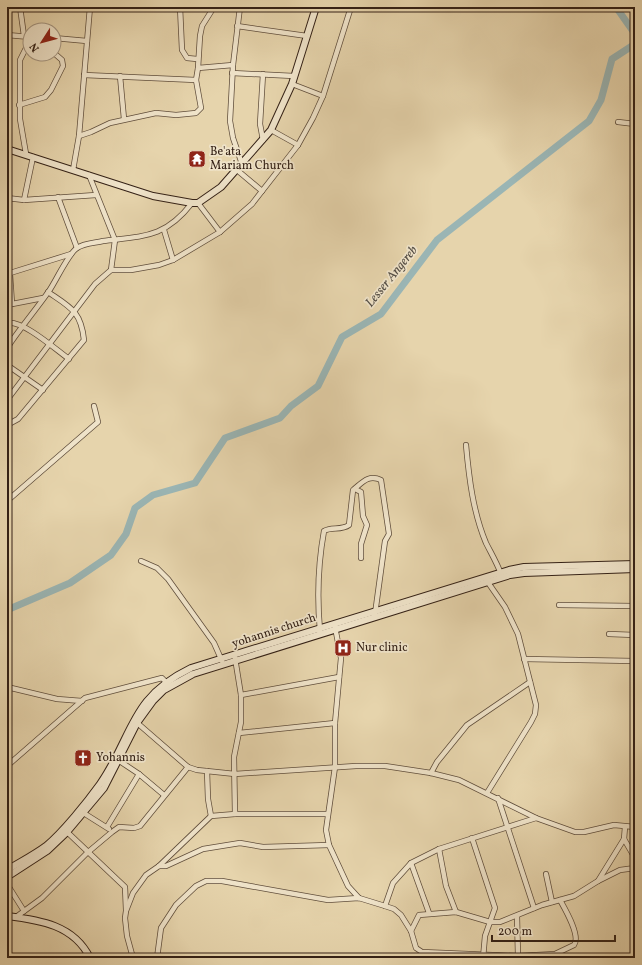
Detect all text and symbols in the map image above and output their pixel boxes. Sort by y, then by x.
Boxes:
north arrow [22,22,62,62]
text: N [27,39,44,55]
place label: Be'ata Mariam Church [210,144,294,174]
temple icon: Be'ata Mariam Church [187,149,207,169]
water label: Lesser Angereb [362,242,422,311]
street label: yohannis church [230,610,318,652]
hospital icon: Nur clinic [333,638,353,658]
place label: Nur clinic [356,640,408,656]
church icon: Yohannis [73,748,93,768]
place label: Yohannis [96,750,145,766]
scale bar [492,917,615,943]
text: 200 m [498,924,532,940]

